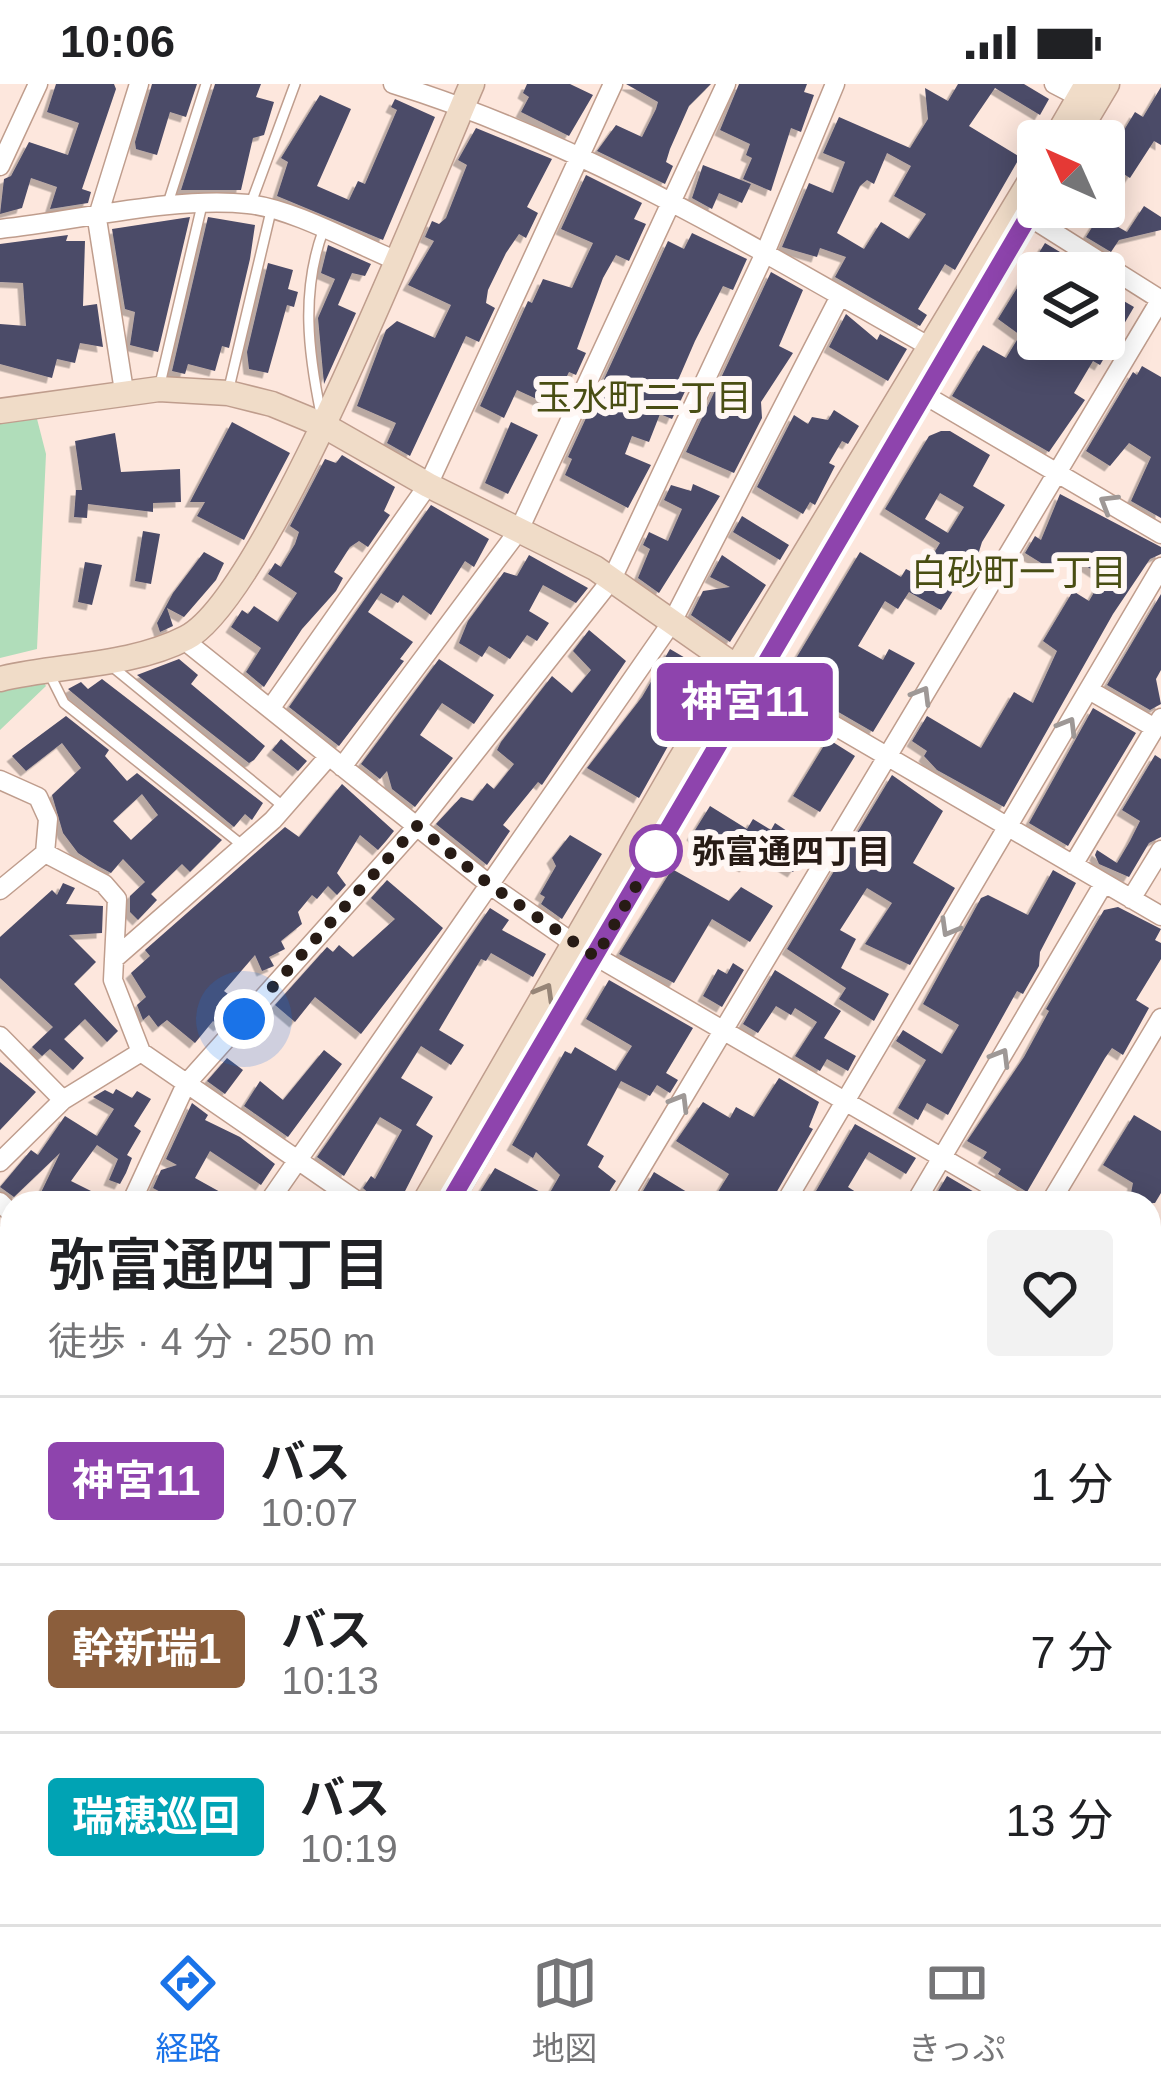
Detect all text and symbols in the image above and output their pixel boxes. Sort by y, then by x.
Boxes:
text: 10:06 [60,16,175,67]
north arrow [1017,120,1125,228]
map controls [1017,120,1125,360]
button: layers [1017,252,1125,360]
district label: 玉水町二丁目 [536,377,752,418]
one-way arrow [1099,495,1121,517]
district label: 白砂町一丁目 [911,552,1127,593]
line badge: 神宮11 [661,663,829,741]
text: 神宮11 [681,678,809,725]
one-way arrow [908,686,931,708]
one-way arrow [1053,717,1076,739]
marker: 弥富通四丁目 [631,826,681,876]
place label: 弥富通四丁目 [692,833,890,870]
one-way arrow [941,915,963,937]
one-way arrow [531,983,554,1005]
your location [214,989,274,1049]
one-way arrow [987,1048,1009,1069]
one-way arrow [666,1093,688,1115]
button: heart [987,1230,1113,1356]
text: 弥富通四丁目 [48,1233,390,1297]
text: 徒歩 · 4 分 · 250 m [48,1320,375,1363]
text: バス [260,1437,350,1488]
text: 神宮11 [72,1457,200,1504]
text: 1 分 [1030,1459,1113,1510]
text: 10:07 [260,1491,358,1534]
text: バス [281,1605,371,1656]
text: 幹新瑞1 [72,1625,221,1672]
text: 7 分 [1030,1627,1113,1678]
text: 10:13 [281,1659,379,1702]
text: バス [300,1773,390,1824]
text: 瑞穂巡回 [72,1793,240,1840]
text: 13 分 [1005,1795,1113,1846]
text: 10:19 [300,1827,398,1870]
tab: 経路 [155,1950,221,2070]
tab: 地図 [532,1950,598,2070]
tab: きっぷ [908,1950,1006,2070]

